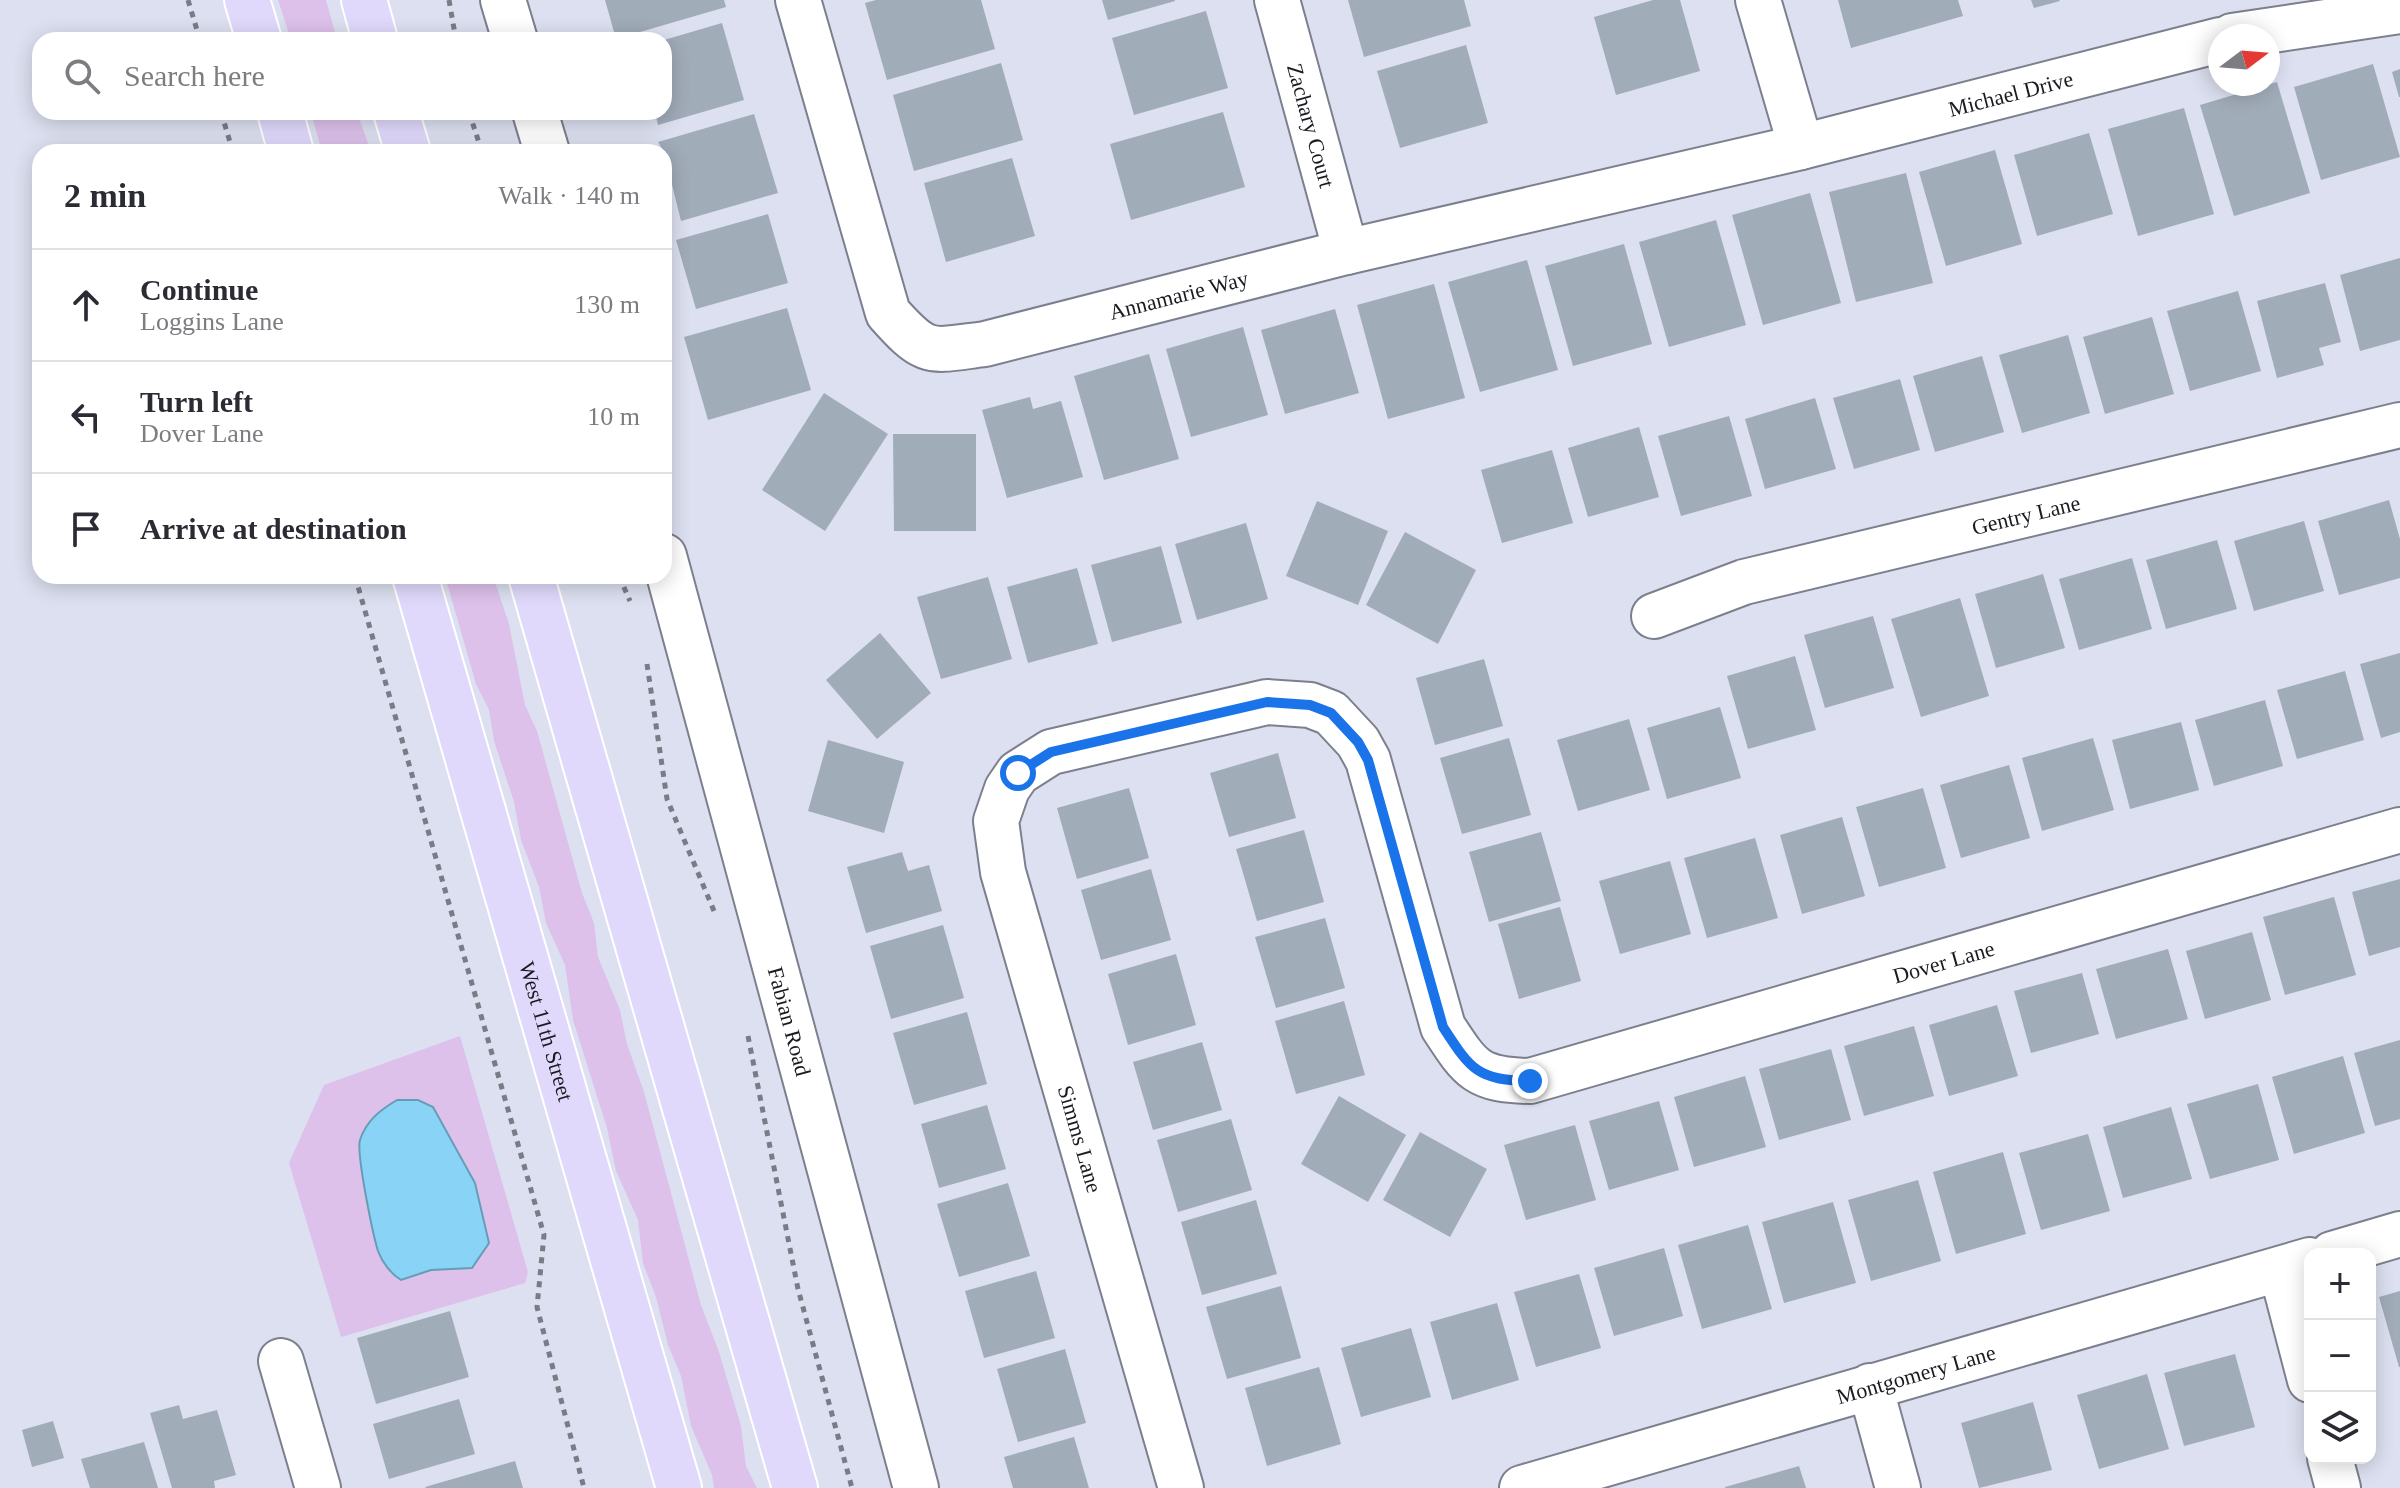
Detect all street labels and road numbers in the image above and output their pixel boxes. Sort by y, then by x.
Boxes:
street label: Zachary Court [1282,60,1340,190]
street label: Michael Drive [1946,66,2076,121]
street label: Annamarie Way [1106,265,1251,324]
street label: Gentry Lane [1969,490,2083,540]
street label: Dover Lane [1890,935,1997,988]
street label: West 11th Street [515,959,579,1104]
street label: Fabian Road [763,964,816,1079]
street label: Simms Lane [1053,1082,1107,1196]
street label: Montgomery Lane [1833,1339,1998,1409]

